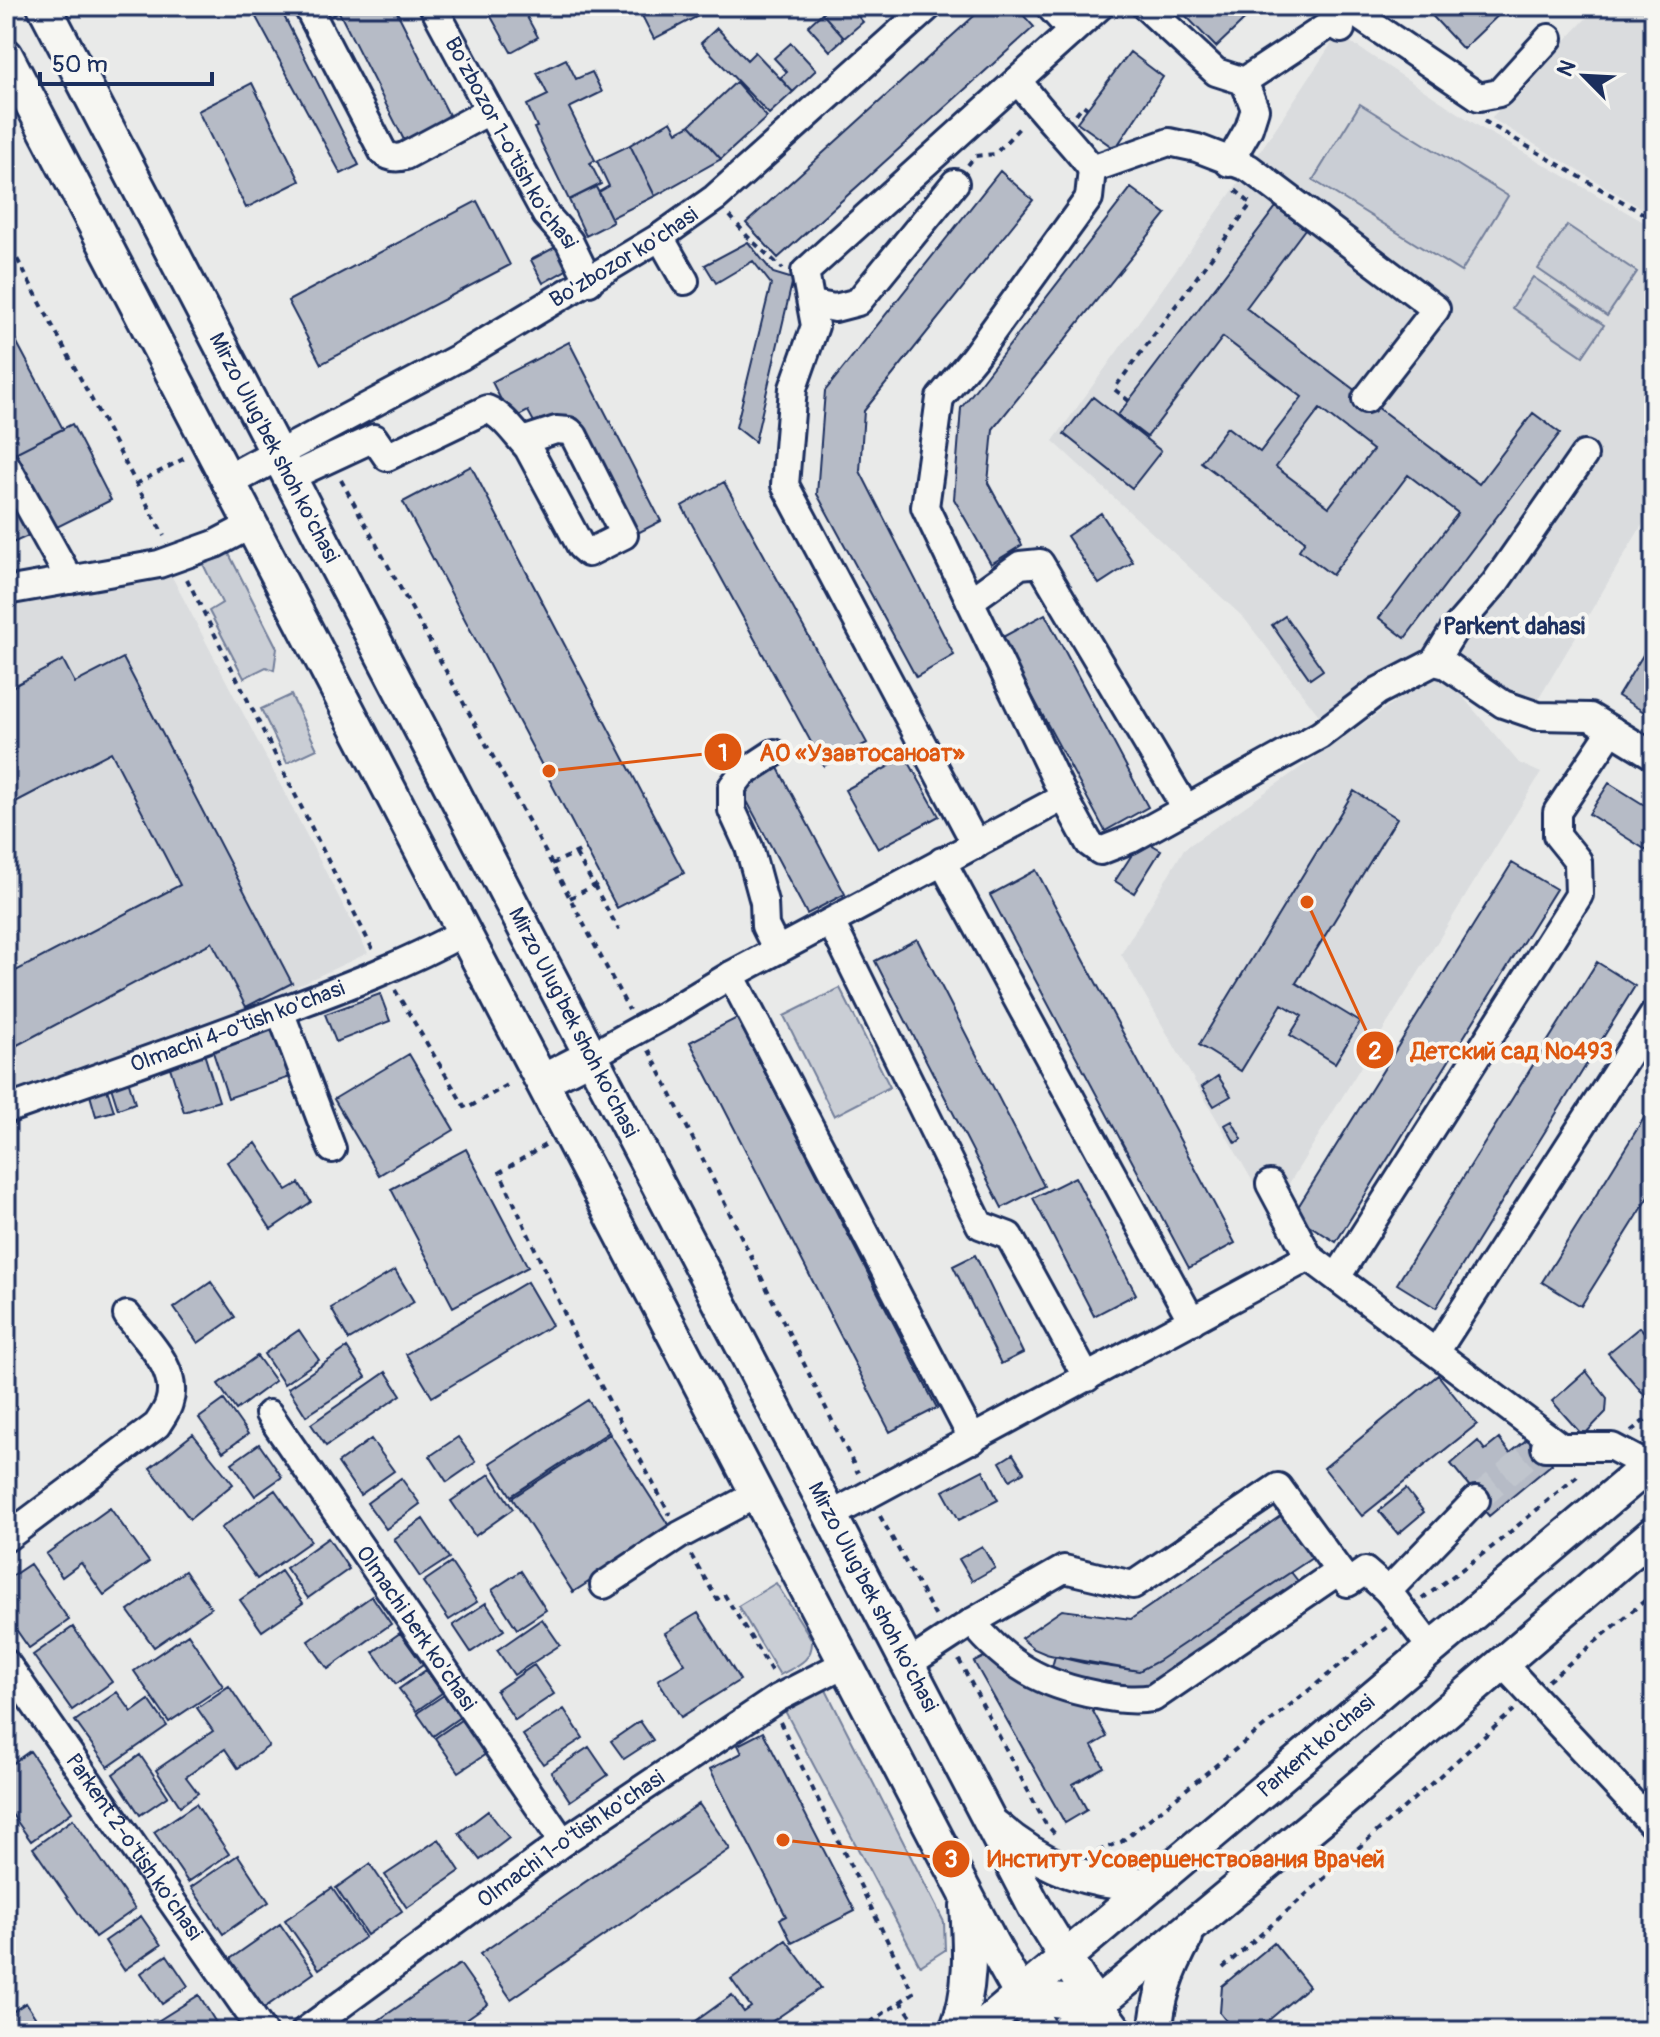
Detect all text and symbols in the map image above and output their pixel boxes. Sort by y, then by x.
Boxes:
street label: Bo'zbozor 1-o'tish ko'chasi [438,32,584,253]
scale bar [40,36,212,86]
north arrow [1544,36,1624,116]
text: 50 m [52,50,108,79]
text: N [1551,56,1583,81]
street label: Bo'zbozor ko'chasi [545,200,703,314]
street label: Mirzo Ulug'bek shoh ko'chasi [203,328,346,568]
district label: Parkent dahasi [1443,612,1585,641]
callout: АО «Узавтосаноат» [703,728,981,776]
text: 1 [718,739,728,768]
text: АО «Узавтосаноат» [759,739,966,768]
street label: Mirzo Ulug'bek shoh ko'chasi [502,902,645,1142]
street label: Olmachi 4-o'tish ko'chasi [127,974,349,1079]
callout: Детский сад №493 [1355,1026,1629,1074]
text: 2 [1368,1037,1382,1066]
text: Детский сад №493 [1409,1037,1613,1066]
street label: Mirzo Ulug'bek shoh ko'chasi [801,1477,944,1717]
street label: Olmachi berk ko'chasi [350,1540,483,1716]
street label: Parkent ko'chasi [1251,1688,1381,1804]
street label: Parkent 2-o'tish ko'chasi [59,1748,209,1946]
street label: Olmachi 1-o'tish ko'chasi [472,1764,670,1914]
callout: Институт Усовершенствования Врачей [931,1835,1401,1883]
text: 3 [944,1845,958,1874]
text: Институт Усовершенствования Врачей [987,1845,1385,1874]

